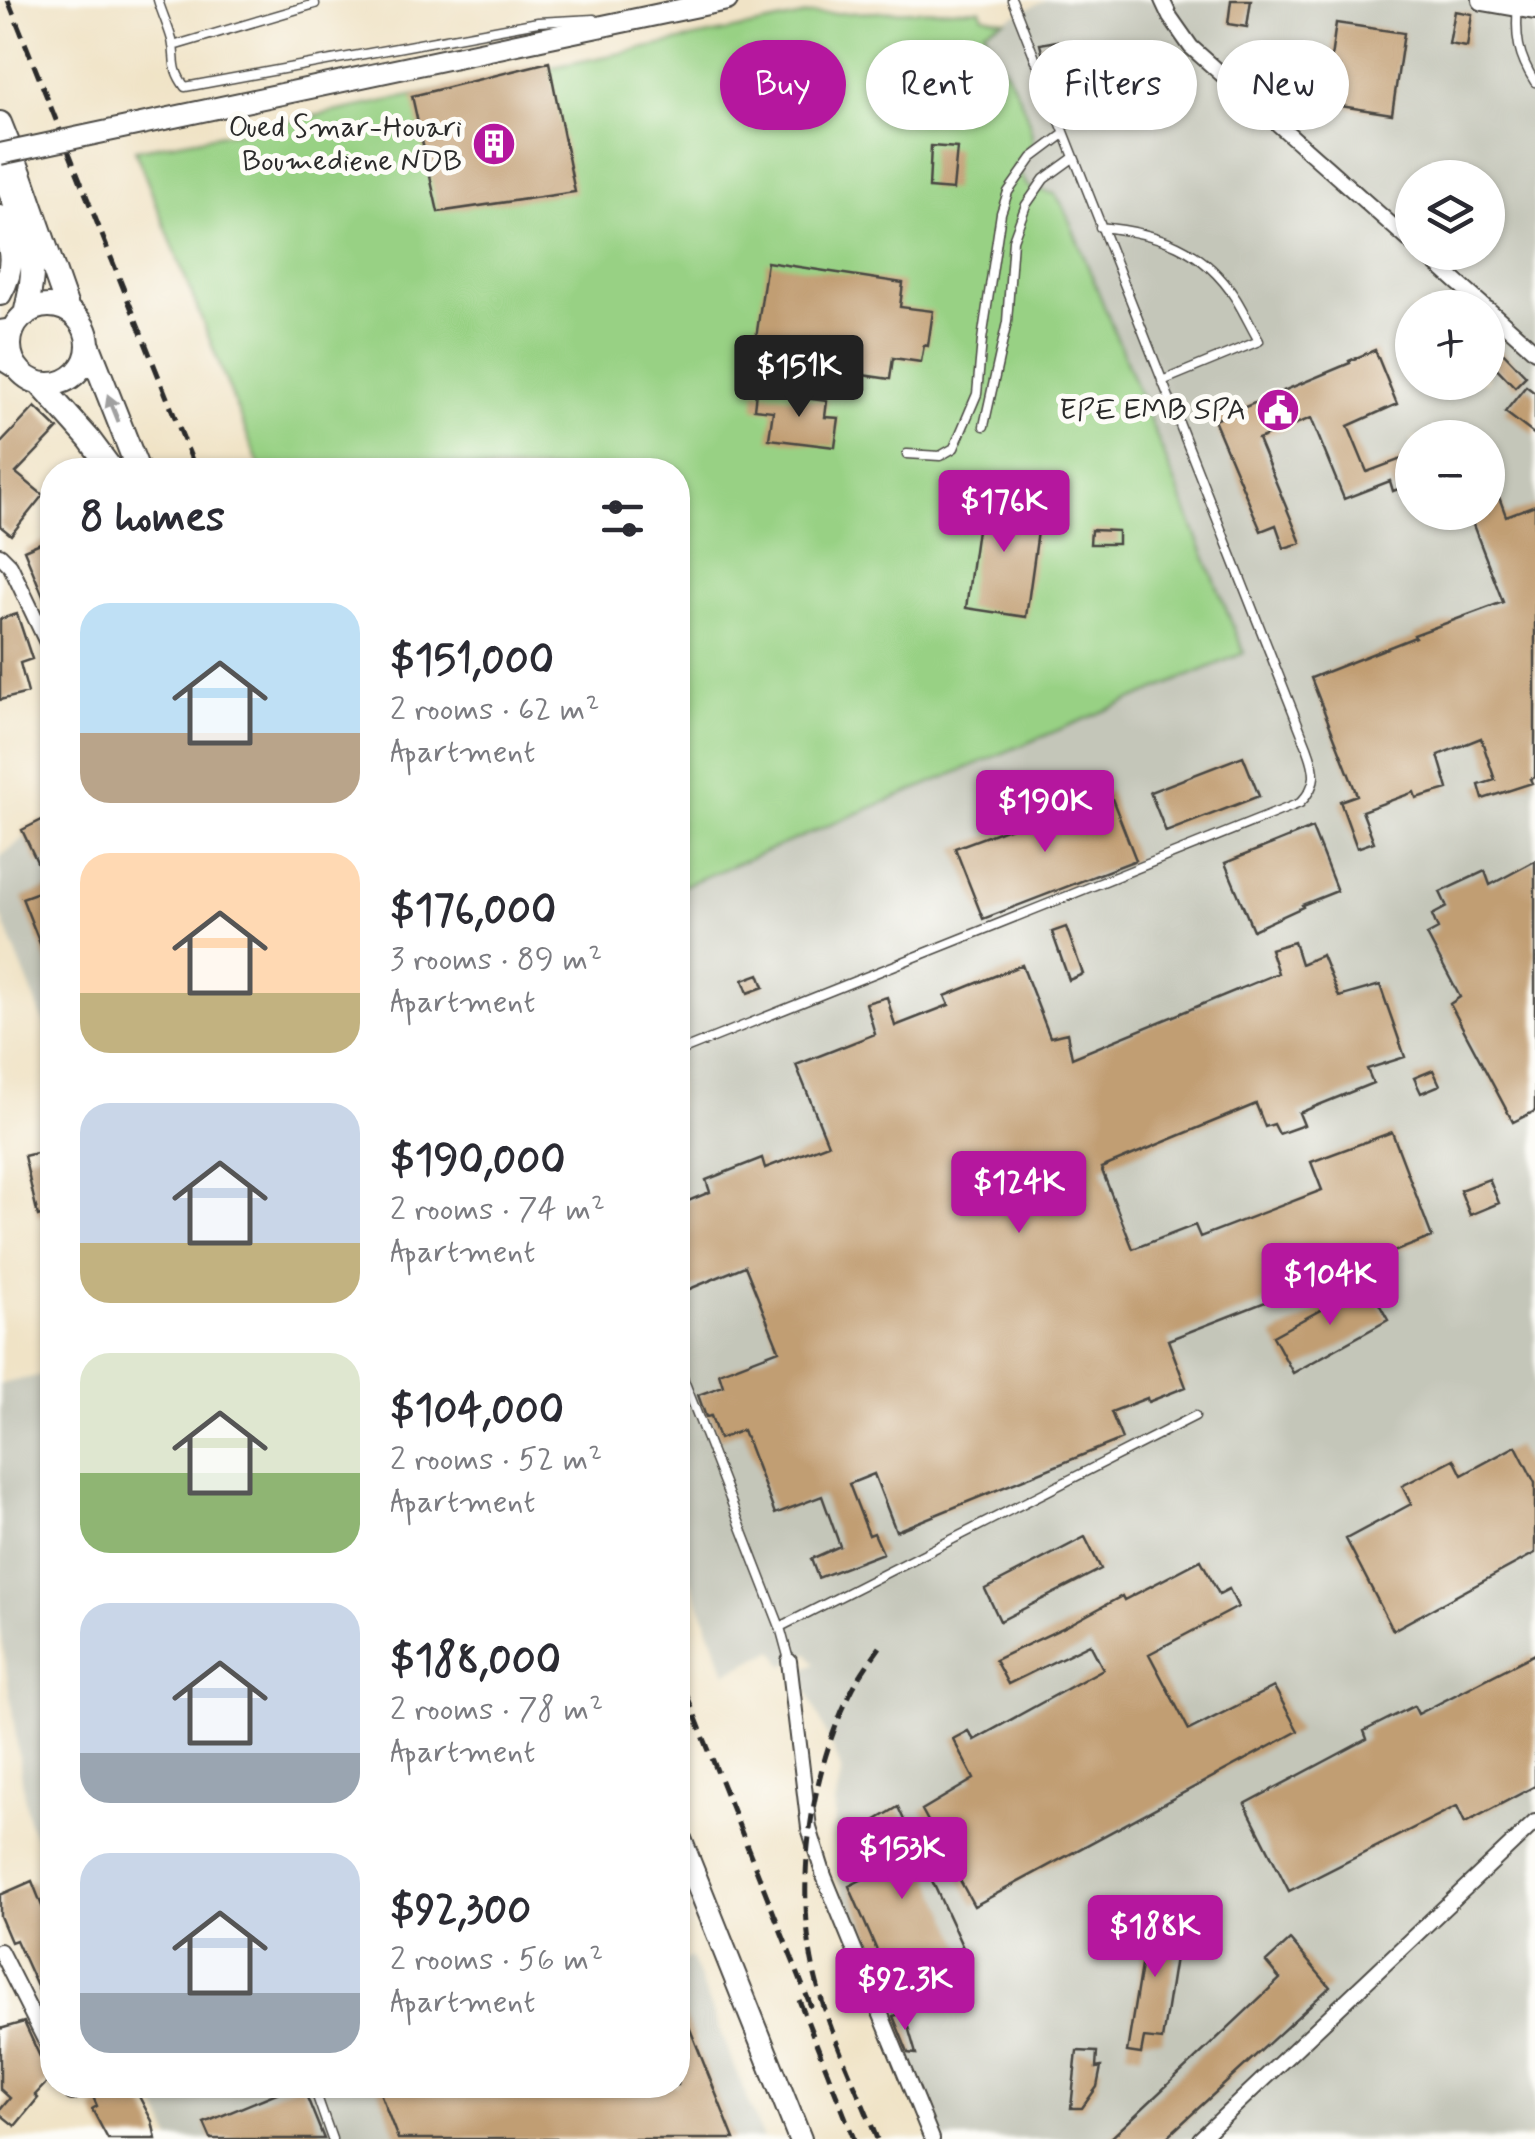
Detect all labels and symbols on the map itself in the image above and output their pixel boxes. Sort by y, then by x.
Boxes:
place label: Oued Smar-Houari Boumediene NDB [228,108,462,181]
building icon: Oued Smar-Houari Boumediene NDB [471,121,517,167]
pin: $151K [729,335,869,420]
public building icon: EPE EMB SPA [1255,387,1301,433]
place label: EPE EMB SPA [1059,391,1246,430]
one-way arrow [105,393,121,423]
pin: $176K [934,470,1074,555]
pin: $190K [975,770,1115,855]
pin: $124K [949,1151,1089,1236]
pin: $104K [1260,1243,1400,1328]
pin: $153K [832,1817,972,1902]
pin: $188K [1085,1895,1225,1980]
pin: $92.3K [824,1948,986,2033]

